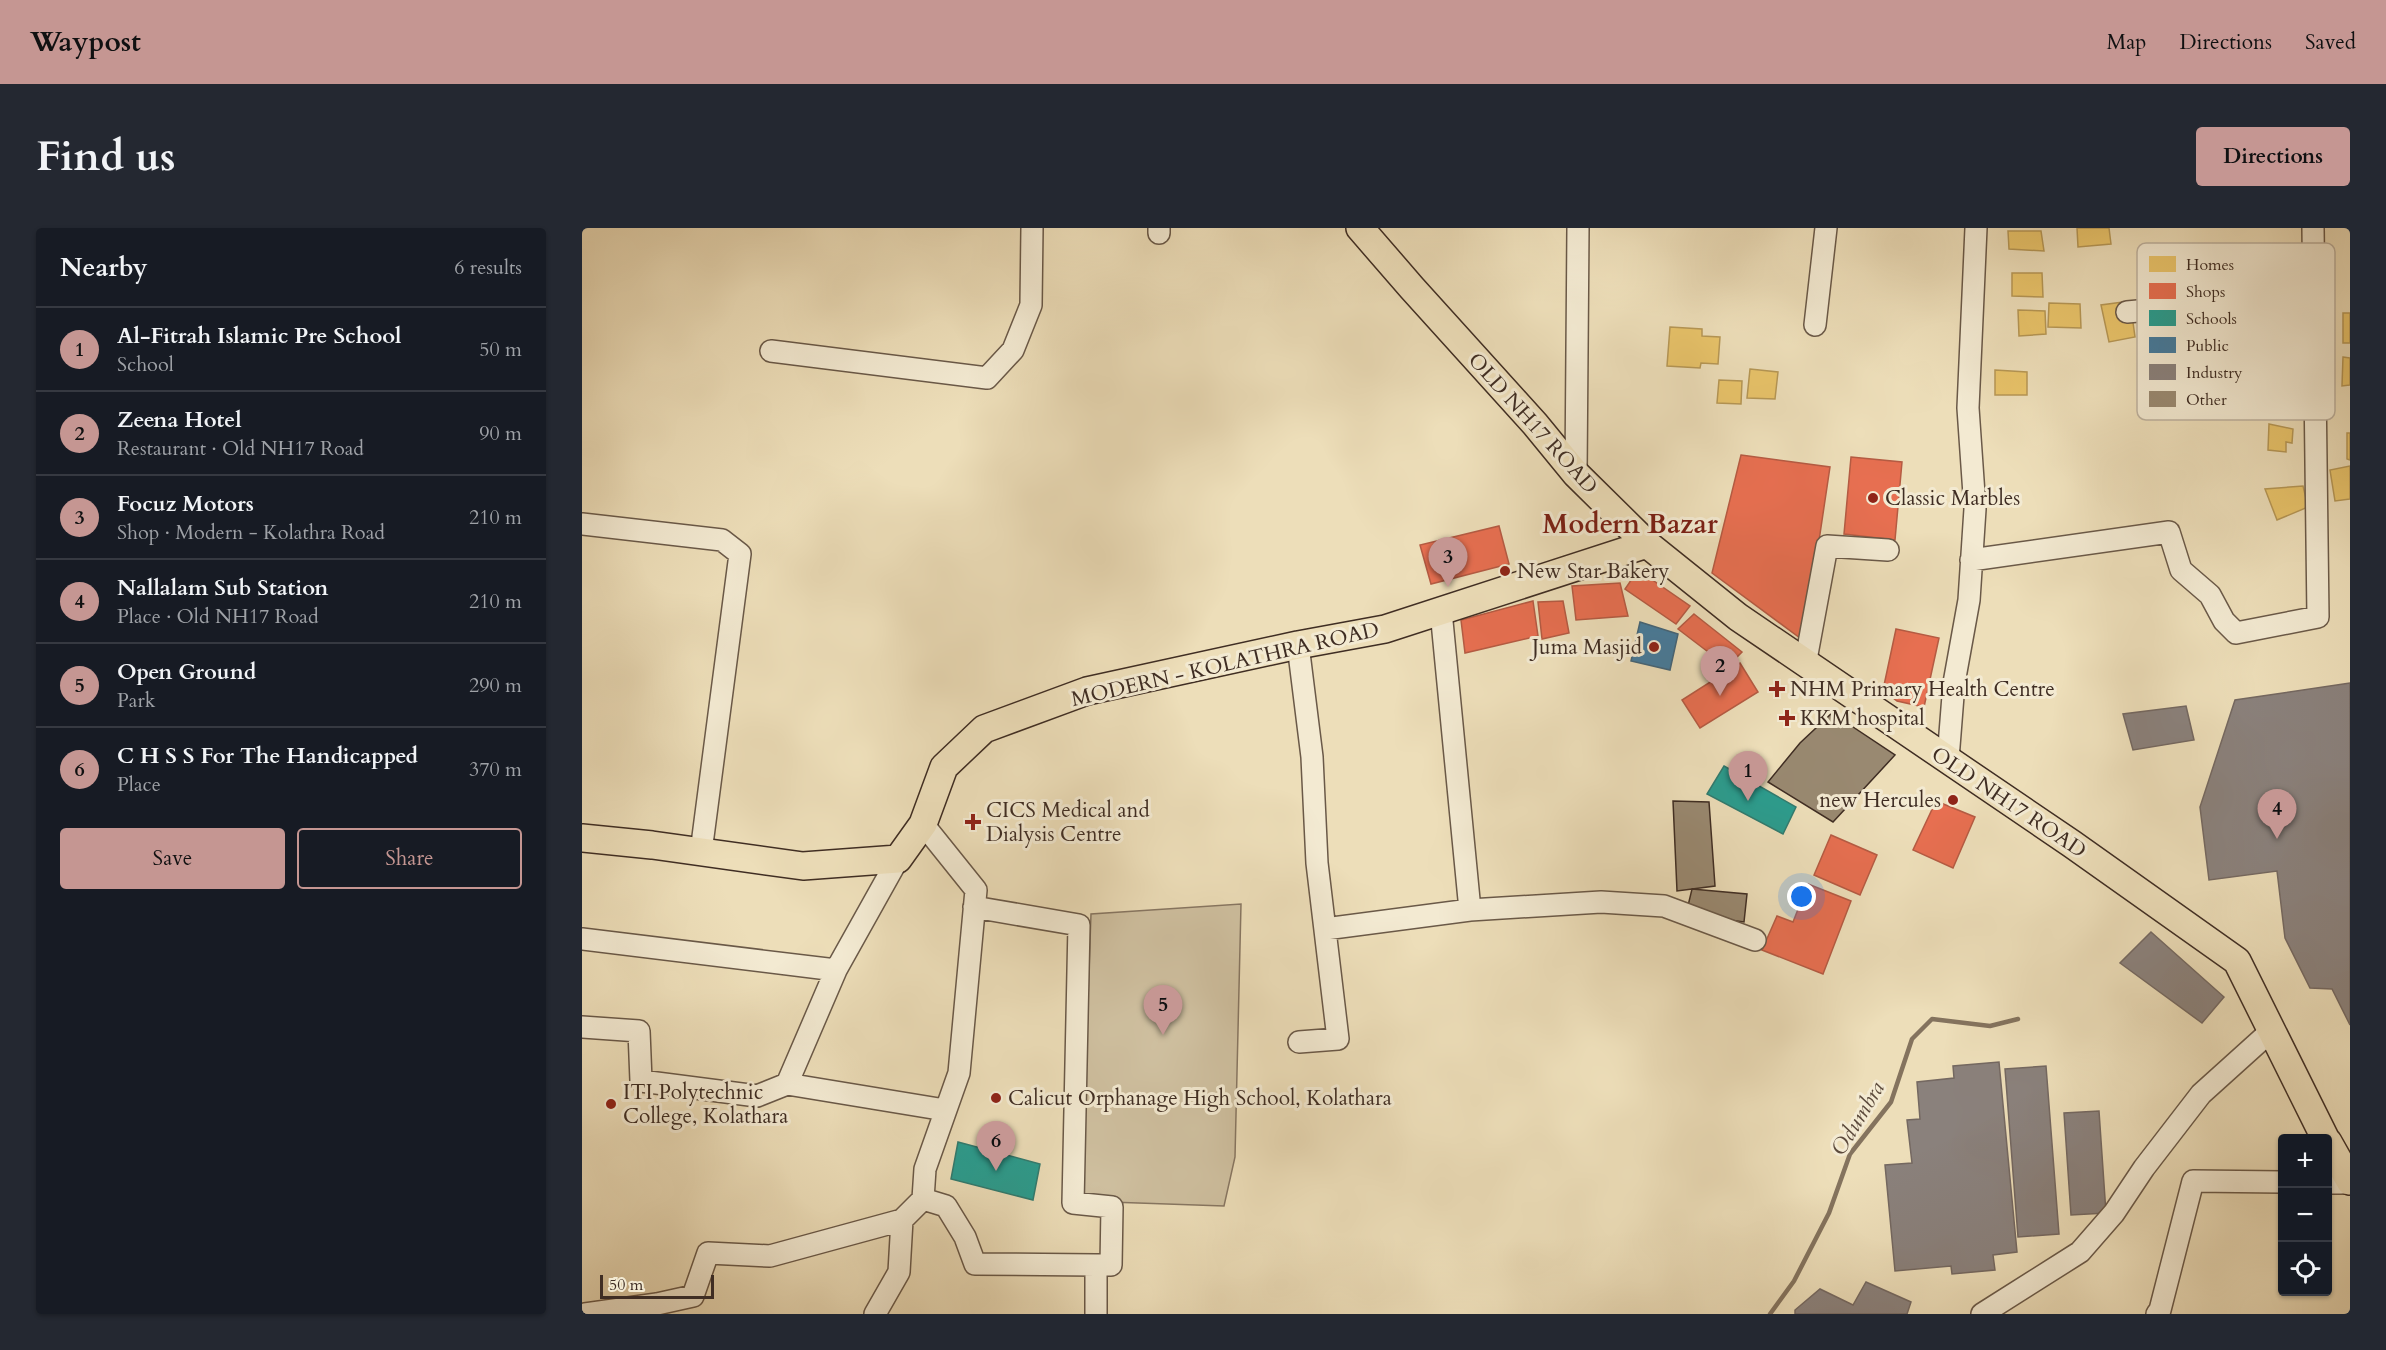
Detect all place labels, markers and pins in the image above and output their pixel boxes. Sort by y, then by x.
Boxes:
place label: Classic Marbles [1885,484,2020,513]
marker: Classic Marbles [1866,491,1880,505]
pin: 3 [1428,538,1468,587]
place label: New Star Bakery [1517,557,1669,586]
marker: New Star Bakery [1498,564,1512,578]
place label: Juma Masjid [1529,633,1642,662]
marker: Juma Masjid [1647,640,1661,654]
pin: 2 [1700,646,1740,696]
place label: NHM Primary Health Centre [1790,675,2055,704]
marker: NHM Primary Health Centre [1768,680,1786,698]
place label: KKM hospital [1800,704,1925,733]
marker: KKM hospital [1778,709,1796,727]
pin: 1 [1728,752,1768,801]
place label: new Hercules [1819,786,1941,815]
pin: 4 [2258,790,2296,839]
marker: new Hercules [1946,793,1960,807]
place label: CICS Medical and Dialysis Centre [986,796,1150,849]
marker: CICS Medical and Dialysis Centre [964,813,982,831]
pin: 5 [1144,986,1182,1035]
place label: ITI Polytechnic College, Kolathara [623,1078,788,1131]
place label: Calicut Orphanage High School, Kolathara [1008,1084,1392,1113]
marker: Calicut Orphanage High School, Kolathara [989,1091,1003,1105]
marker: ITI Polytechnic College, Kolathara [604,1097,618,1111]
pin: 6 [976,1122,1016,1171]

